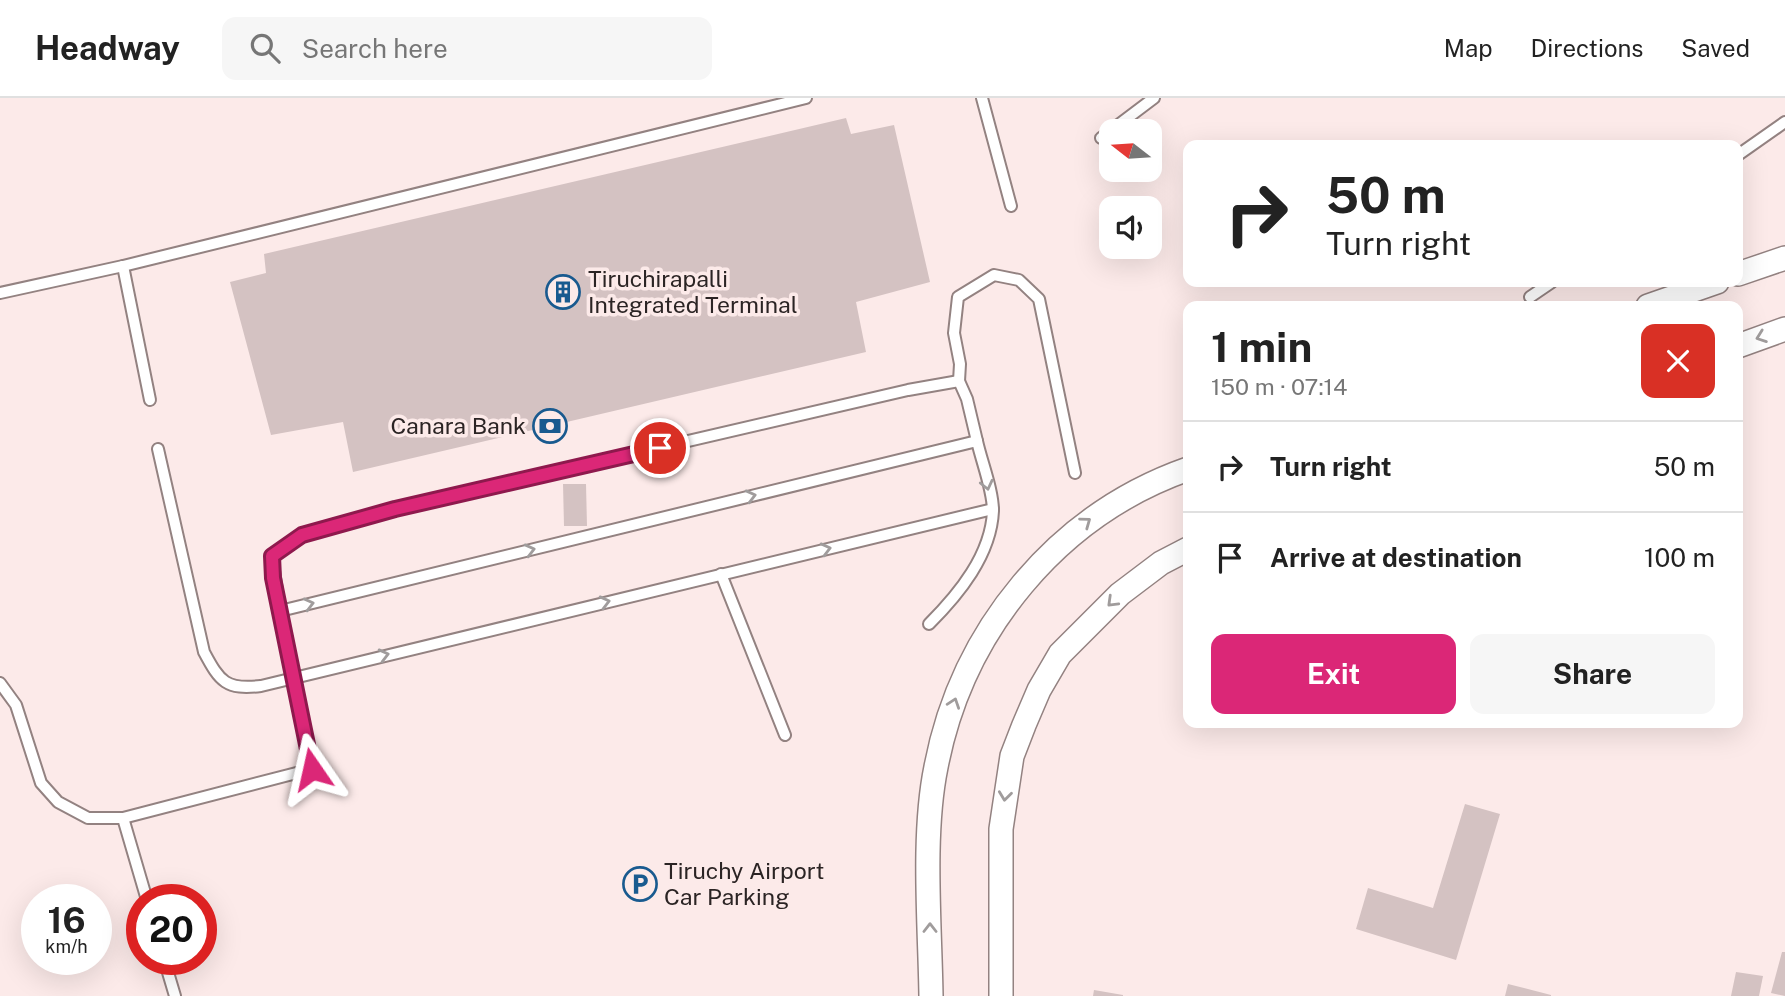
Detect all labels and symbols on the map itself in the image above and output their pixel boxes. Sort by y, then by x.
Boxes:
north arrow [1099,119,1162,182]
place label: Tiruchirapalli Integrated Terminal [588,265,798,318]
building icon: Tiruchirapalli Integrated Terminal [544,273,582,311]
one-way arrow [1756,329,1768,343]
bank icon: Canara Bank [531,407,569,445]
place label: Canara Bank [390,412,526,439]
pin [630,418,690,478]
one-way arrow [979,479,993,491]
one-way arrow [745,490,757,504]
one-way arrow [1078,518,1091,530]
one-way arrow [820,543,832,557]
one-way arrow [524,544,536,558]
one-way arrow [1108,593,1121,606]
one-way arrow [599,596,611,610]
one-way arrow [303,598,315,612]
one-way arrow [378,649,390,664]
one-way arrow [946,698,960,710]
position arrow [275,732,349,806]
one-way arrow [997,790,1012,802]
place label: Tiruchy Airport Car Parking [664,857,824,910]
parking icon: Tiruchy Airport Car Parking [621,865,659,903]
speed limit sign: 20 [126,884,217,975]
one-way arrow [923,922,938,933]

